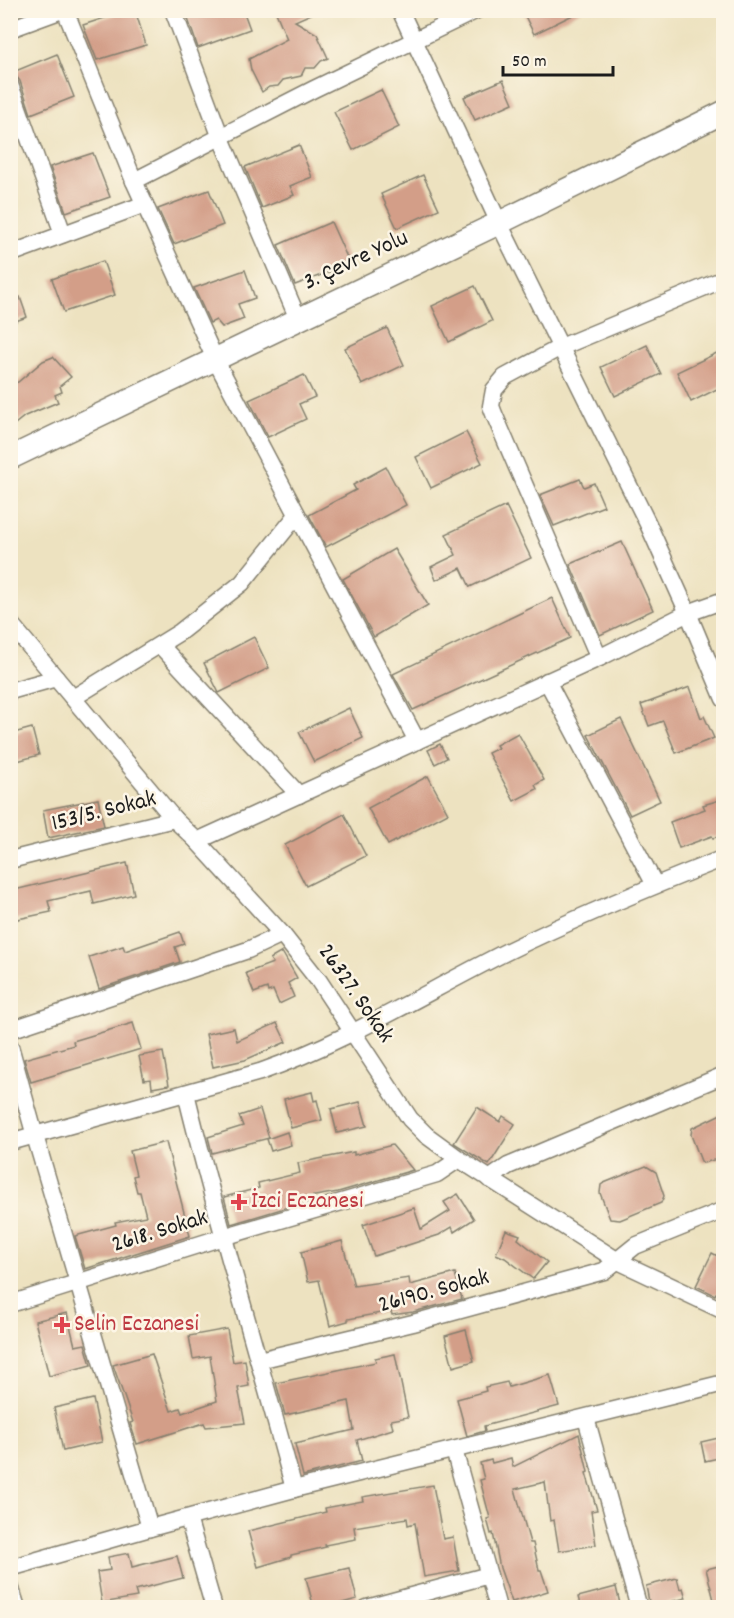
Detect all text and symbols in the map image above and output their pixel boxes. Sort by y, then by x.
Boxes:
scale bar [503,39,612,77]
text: 50 m [512,50,547,75]
street label: 3. Çevre Yolu [298,222,414,300]
street label: 153/5. Sokak [48,783,160,841]
street label: 26327. Sokak [308,937,402,1051]
place label: İzci Eczanesi [251,1185,363,1219]
marker: İzci Eczanesi [232,1195,246,1209]
street label: 2618. Sokak [108,1201,212,1263]
street label: 26190. Sokak [375,1261,493,1323]
place label: Selin Eczanesi [74,1308,199,1342]
marker: Selin Eczanesi [55,1318,69,1332]

